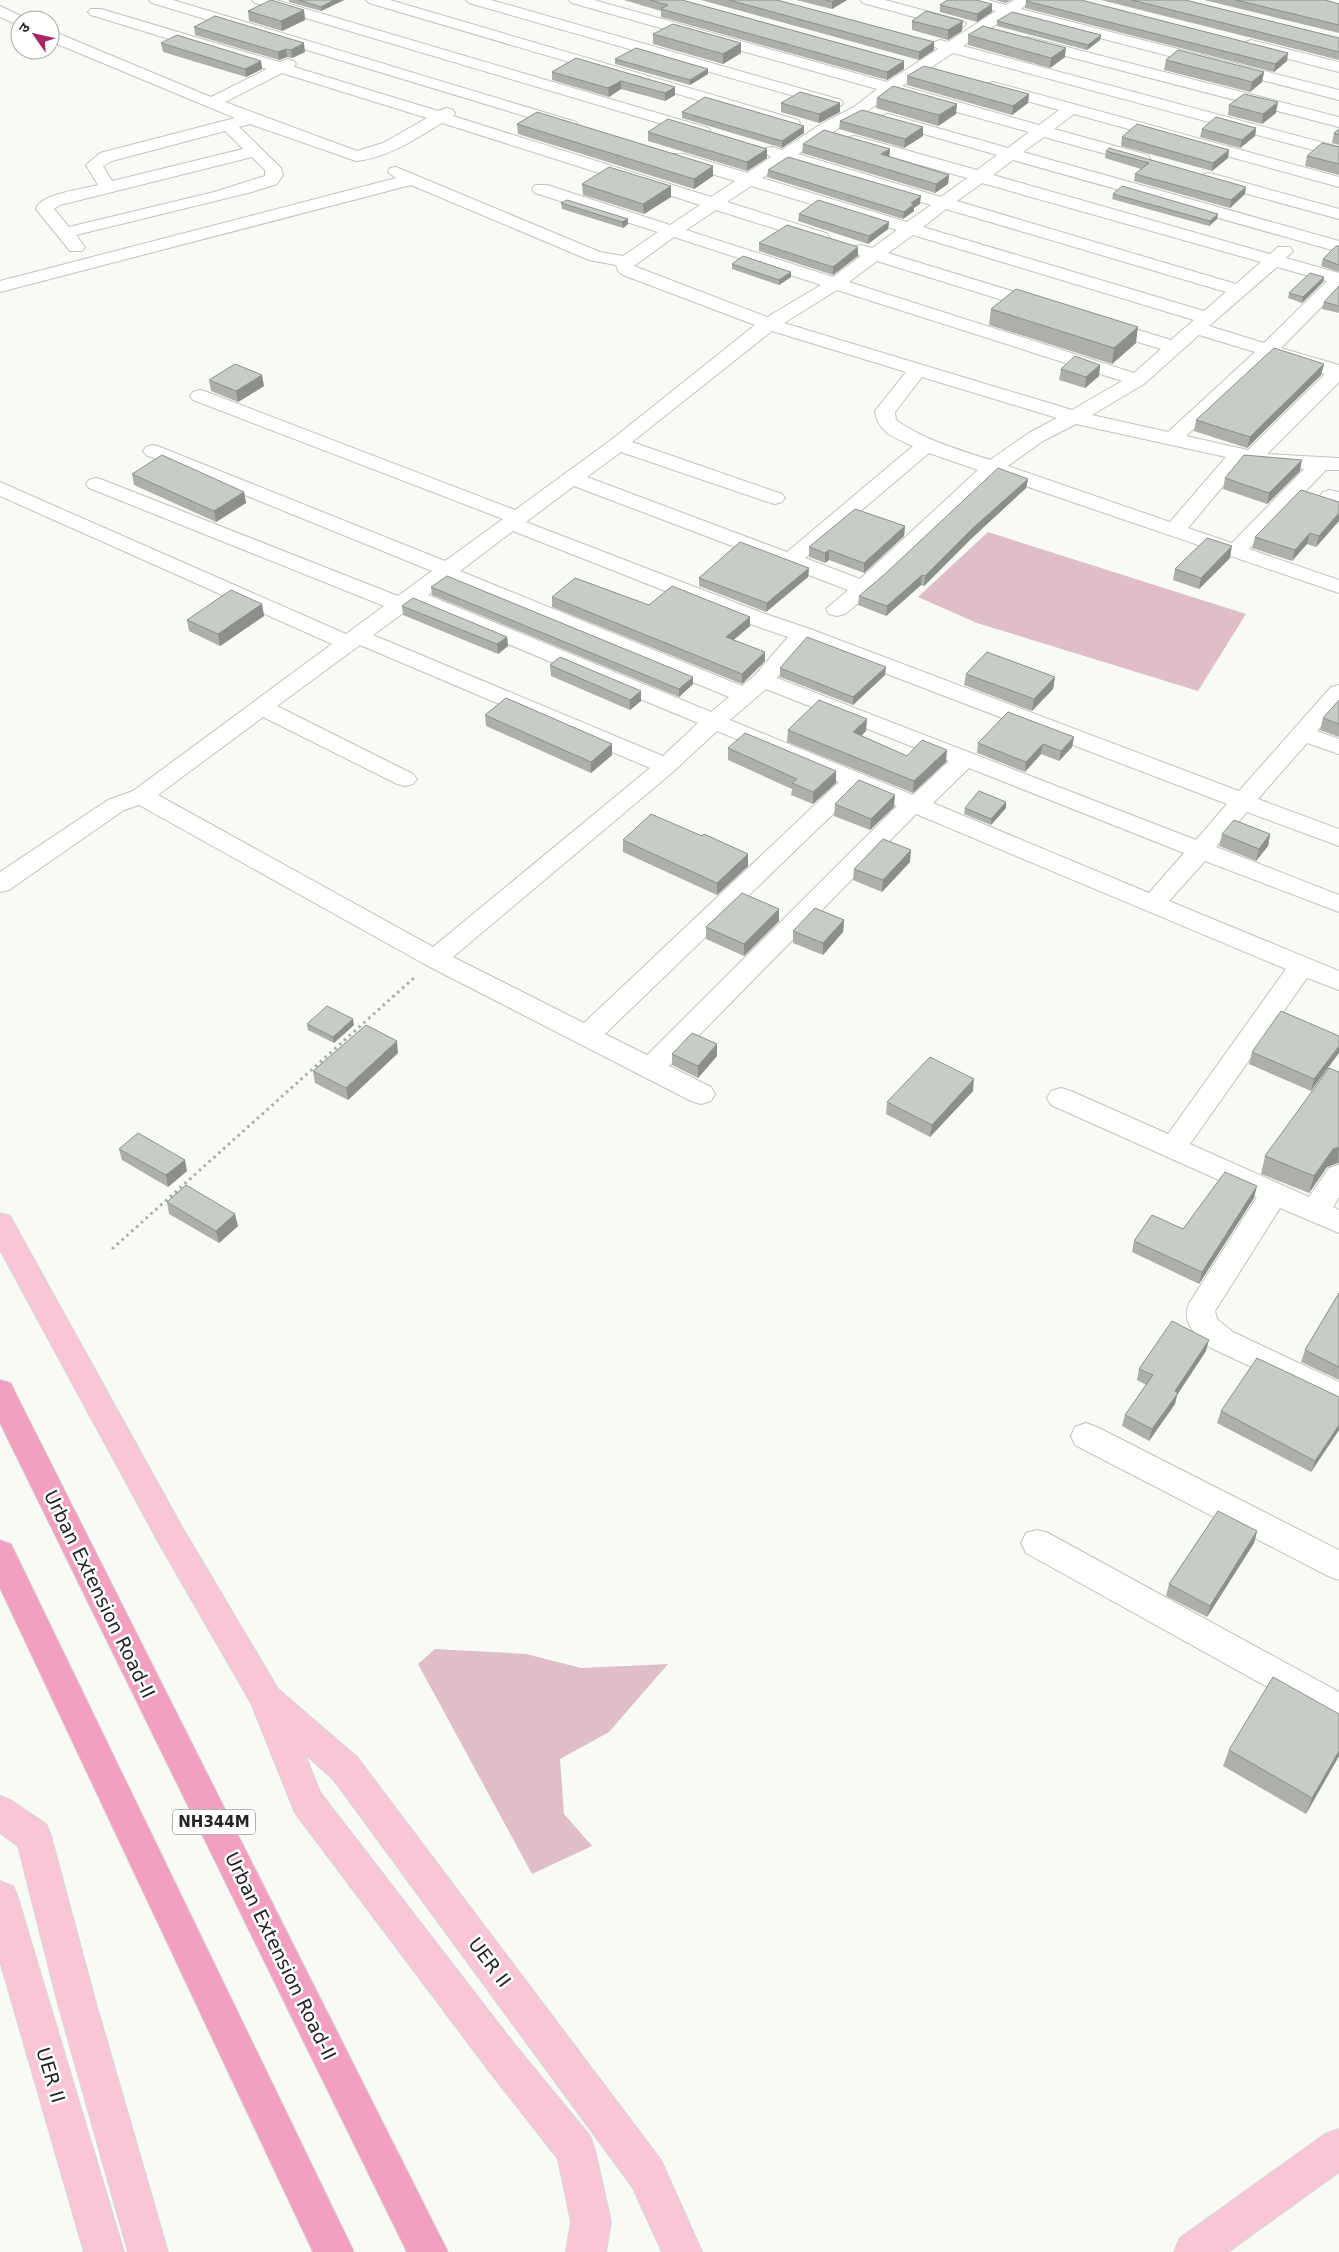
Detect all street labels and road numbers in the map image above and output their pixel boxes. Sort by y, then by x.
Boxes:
street label: Urban Extension Road-II [40,1486,160,1702]
road number: NH344M [173,1810,255,1834]
street label: Urban Extension Road-II [221,1848,341,2064]
street label: UER II [464,1933,516,1991]
street label: UER II [32,2045,70,2105]

